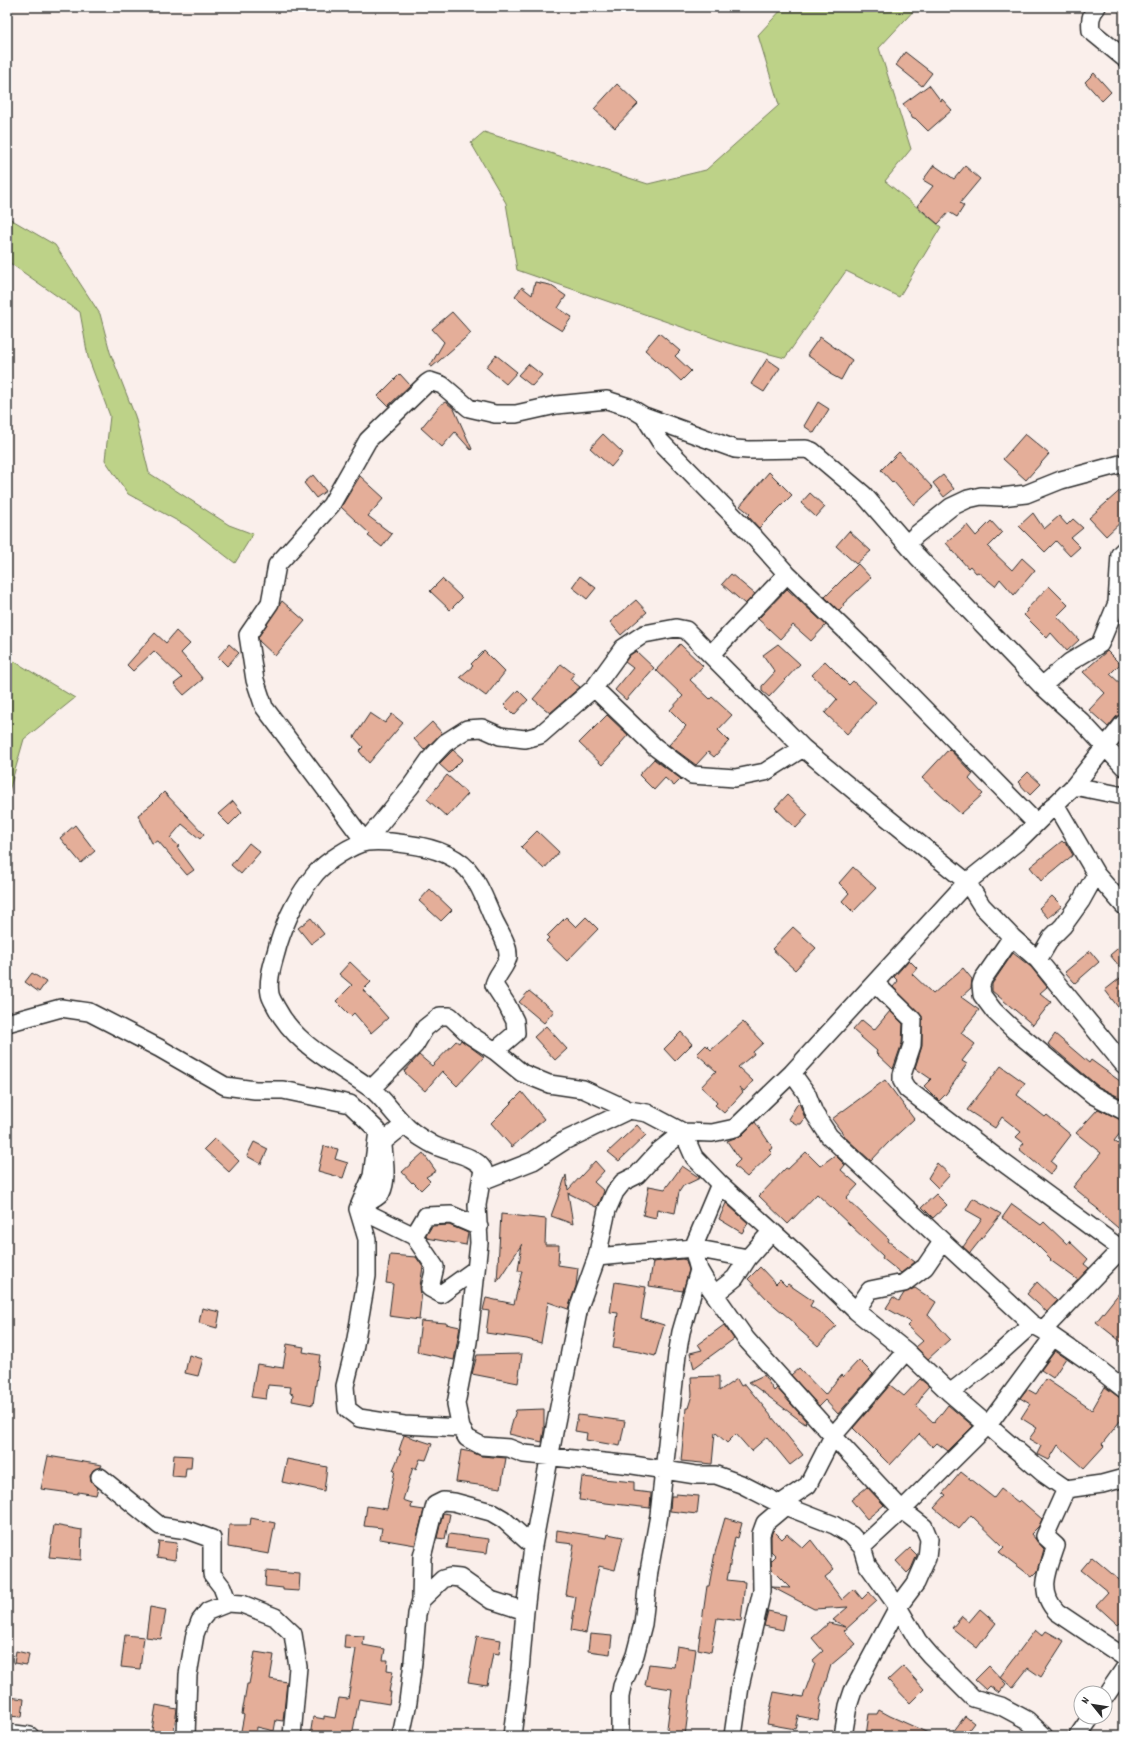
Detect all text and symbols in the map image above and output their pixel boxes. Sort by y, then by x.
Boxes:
north arrow [1073,1685,1113,1725]
text: N [1078,1694,1095,1707]

